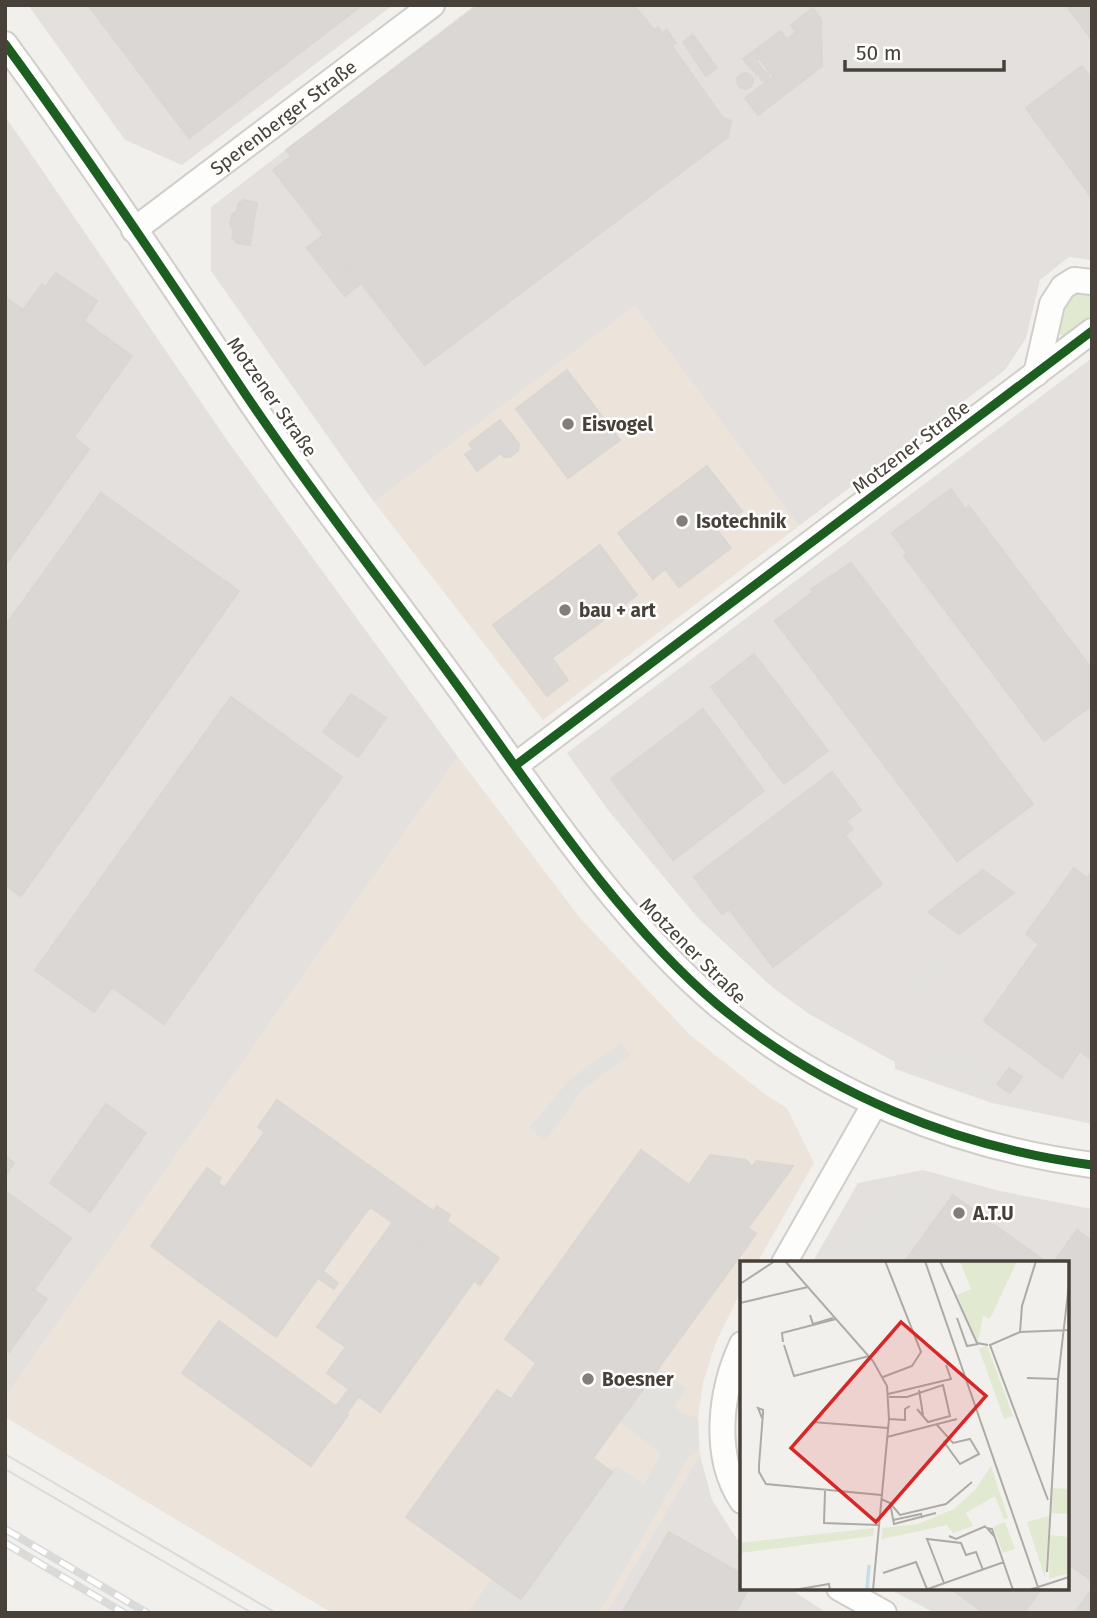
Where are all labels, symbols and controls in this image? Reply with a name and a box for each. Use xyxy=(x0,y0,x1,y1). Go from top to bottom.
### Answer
scale bar xyxy=(845,28,1004,72)
text: 50 m xyxy=(856,40,902,66)
street label: Sperenberger Straße xyxy=(206,55,361,180)
street label: Motzener Straße xyxy=(222,333,322,461)
street label: Motzener Straße xyxy=(848,395,974,499)
place label: Eisvogel xyxy=(582,413,653,436)
marker: Eisvogel xyxy=(560,416,576,432)
place label: Isotechnik xyxy=(696,510,787,533)
marker: Isotechnik xyxy=(674,513,690,529)
place label: bau + art xyxy=(579,599,657,622)
marker: bau + art xyxy=(557,602,573,618)
street label: Motzener Straße xyxy=(635,893,751,1009)
place label: A.T.U xyxy=(972,1202,1014,1225)
marker: A.T.U xyxy=(951,1205,967,1221)
inset map xyxy=(740,1261,1069,1590)
place label: Boesner xyxy=(602,1368,674,1391)
marker: Boesner xyxy=(580,1371,596,1387)

